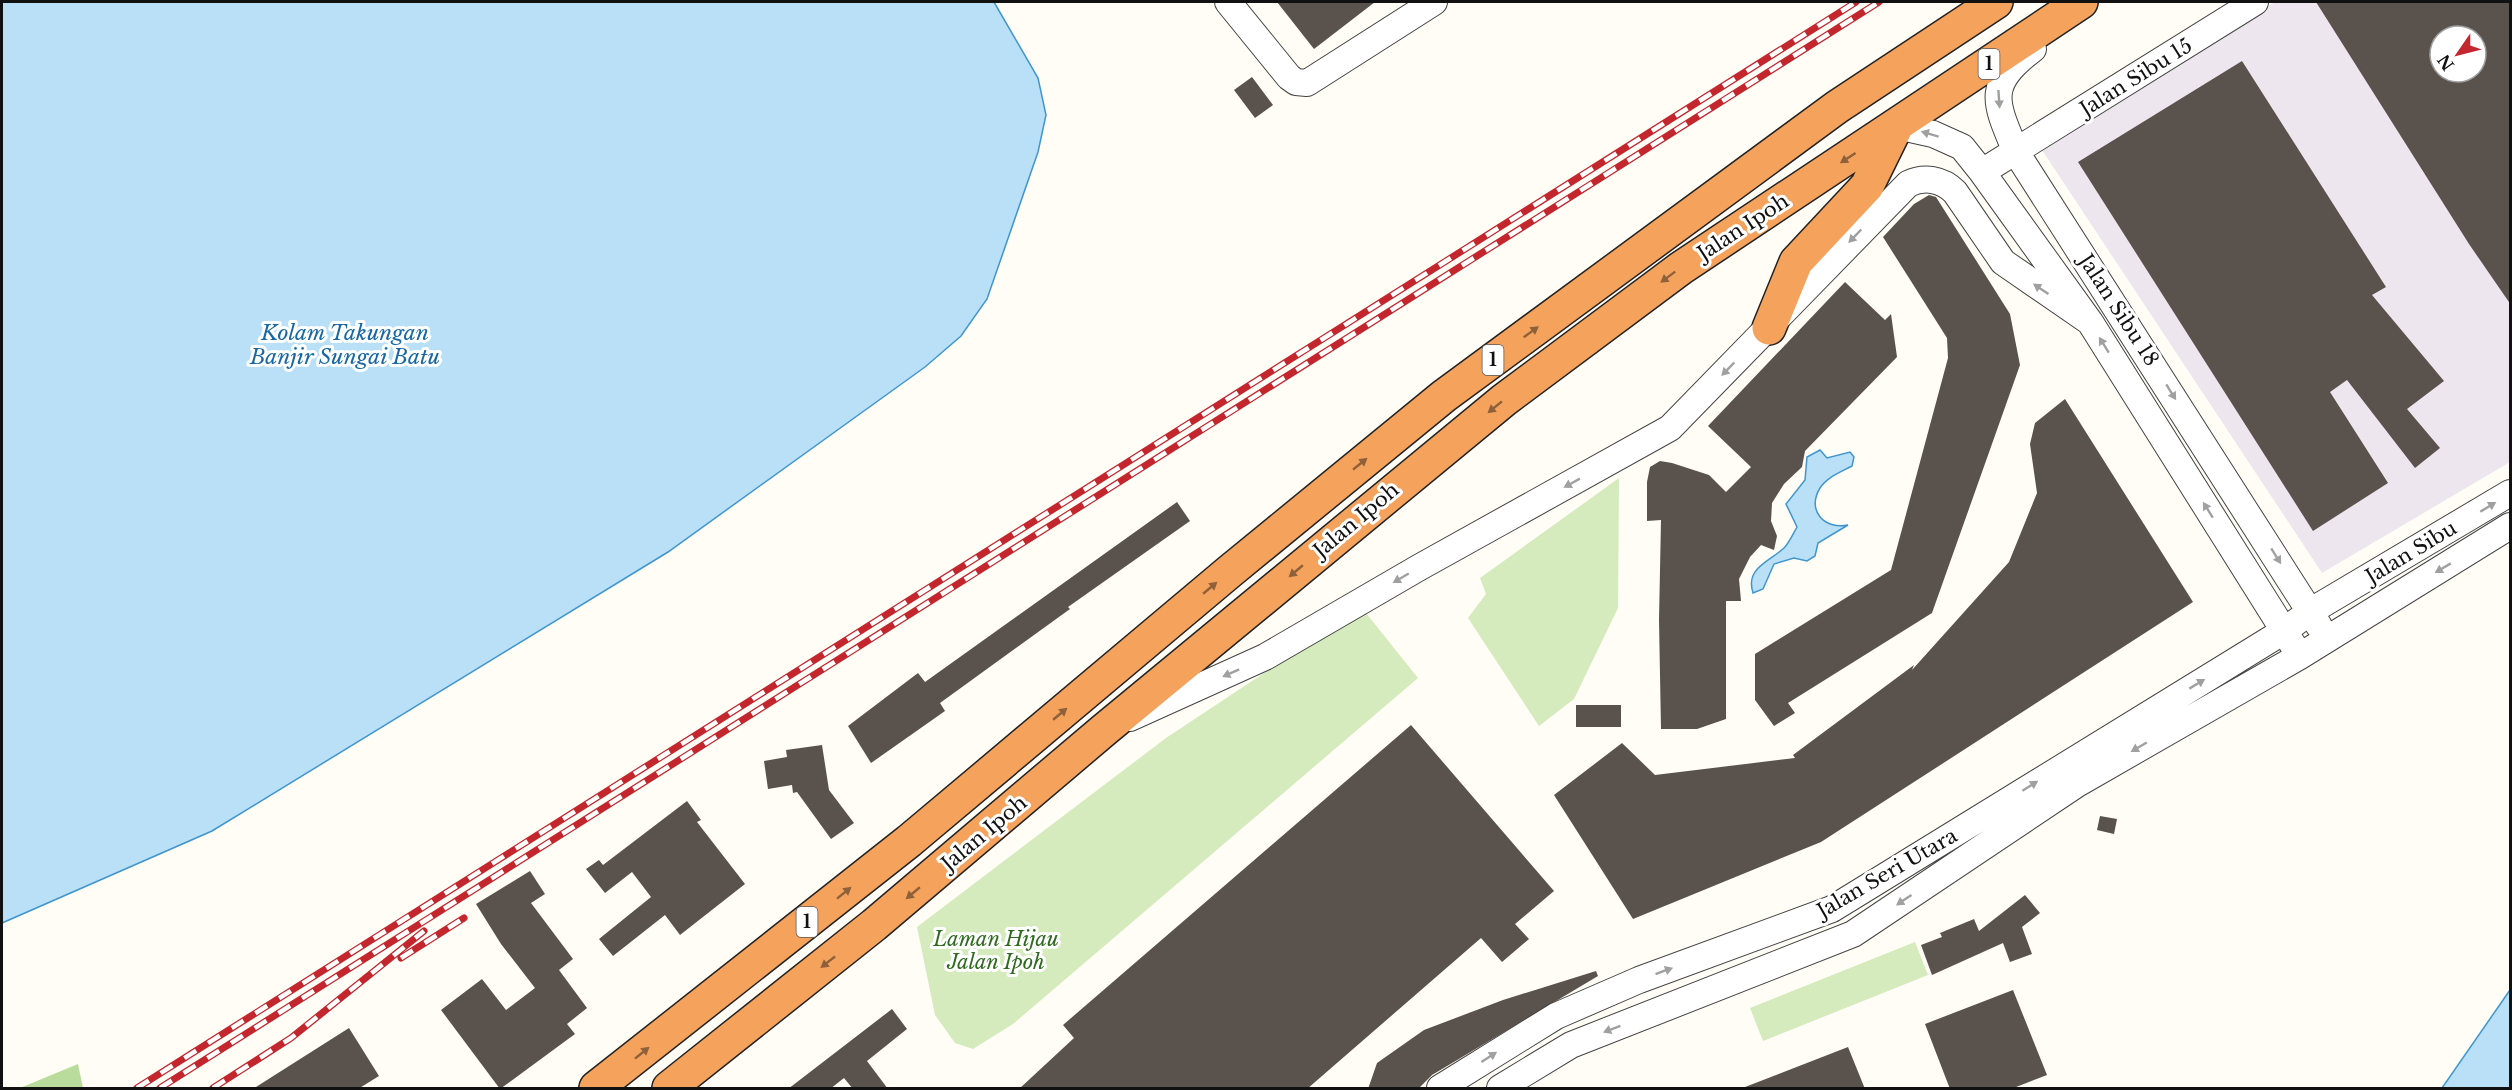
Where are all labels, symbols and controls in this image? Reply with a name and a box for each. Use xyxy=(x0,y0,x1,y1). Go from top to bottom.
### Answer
north arrow xyxy=(2428,24,2488,84)
street label: Jalan Sibu 15 xyxy=(2073,33,2196,123)
road number: 1 xyxy=(1978,49,2000,79)
text: N xyxy=(2433,51,2458,75)
one-way arrow xyxy=(1995,89,2004,108)
one-way arrow xyxy=(1921,129,1939,138)
one-way arrow xyxy=(1840,152,1856,164)
street label: Jalan Ipoh xyxy=(1690,189,1793,267)
one-way arrow xyxy=(1848,229,1862,244)
street label: Jalan Sibu 18 xyxy=(2072,247,2164,370)
one-way arrow xyxy=(1660,271,1675,283)
one-way arrow xyxy=(2034,283,2050,295)
water label: Kolam Takungan Banjir Sungai Batu xyxy=(249,320,440,370)
one-way arrow xyxy=(1522,326,1538,338)
one-way arrow xyxy=(2099,337,2110,353)
road number: 1 xyxy=(1482,345,1504,375)
one-way arrow xyxy=(1721,362,1735,376)
one-way arrow xyxy=(2165,384,2176,400)
one-way arrow xyxy=(1488,400,1503,413)
one-way arrow xyxy=(1352,458,1368,471)
street label: Jalan Ipoh xyxy=(1306,477,1404,564)
one-way arrow xyxy=(1563,478,1580,488)
one-way arrow xyxy=(2480,501,2496,512)
one-way arrow xyxy=(2203,502,2214,518)
street label: Jalan Sibu xyxy=(2359,516,2461,590)
one-way arrow xyxy=(2270,548,2281,564)
one-way arrow xyxy=(2435,562,2451,573)
one-way arrow xyxy=(1288,564,1303,576)
one-way arrow xyxy=(1393,572,1409,583)
one-way arrow xyxy=(1202,582,1217,595)
one-way arrow xyxy=(1222,668,1240,678)
one-way arrow xyxy=(2188,679,2205,690)
one-way arrow xyxy=(1052,707,1068,720)
one-way arrow xyxy=(2131,742,2148,752)
one-way arrow xyxy=(2022,781,2038,792)
street label: Jalan Ipoh xyxy=(934,790,1032,877)
street label: Jalan Seri Utara xyxy=(1810,823,1962,924)
one-way arrow xyxy=(905,886,921,899)
one-way arrow xyxy=(837,887,852,899)
one-way arrow xyxy=(1897,894,1913,906)
road number: 1 xyxy=(796,907,818,937)
park label: Laman Hijau Jalan Ipoh xyxy=(932,927,1059,974)
one-way arrow xyxy=(820,955,836,968)
one-way arrow xyxy=(1655,966,1673,976)
one-way arrow xyxy=(1603,1025,1621,1035)
one-way arrow xyxy=(634,1047,650,1060)
one-way arrow xyxy=(1481,1051,1498,1062)

